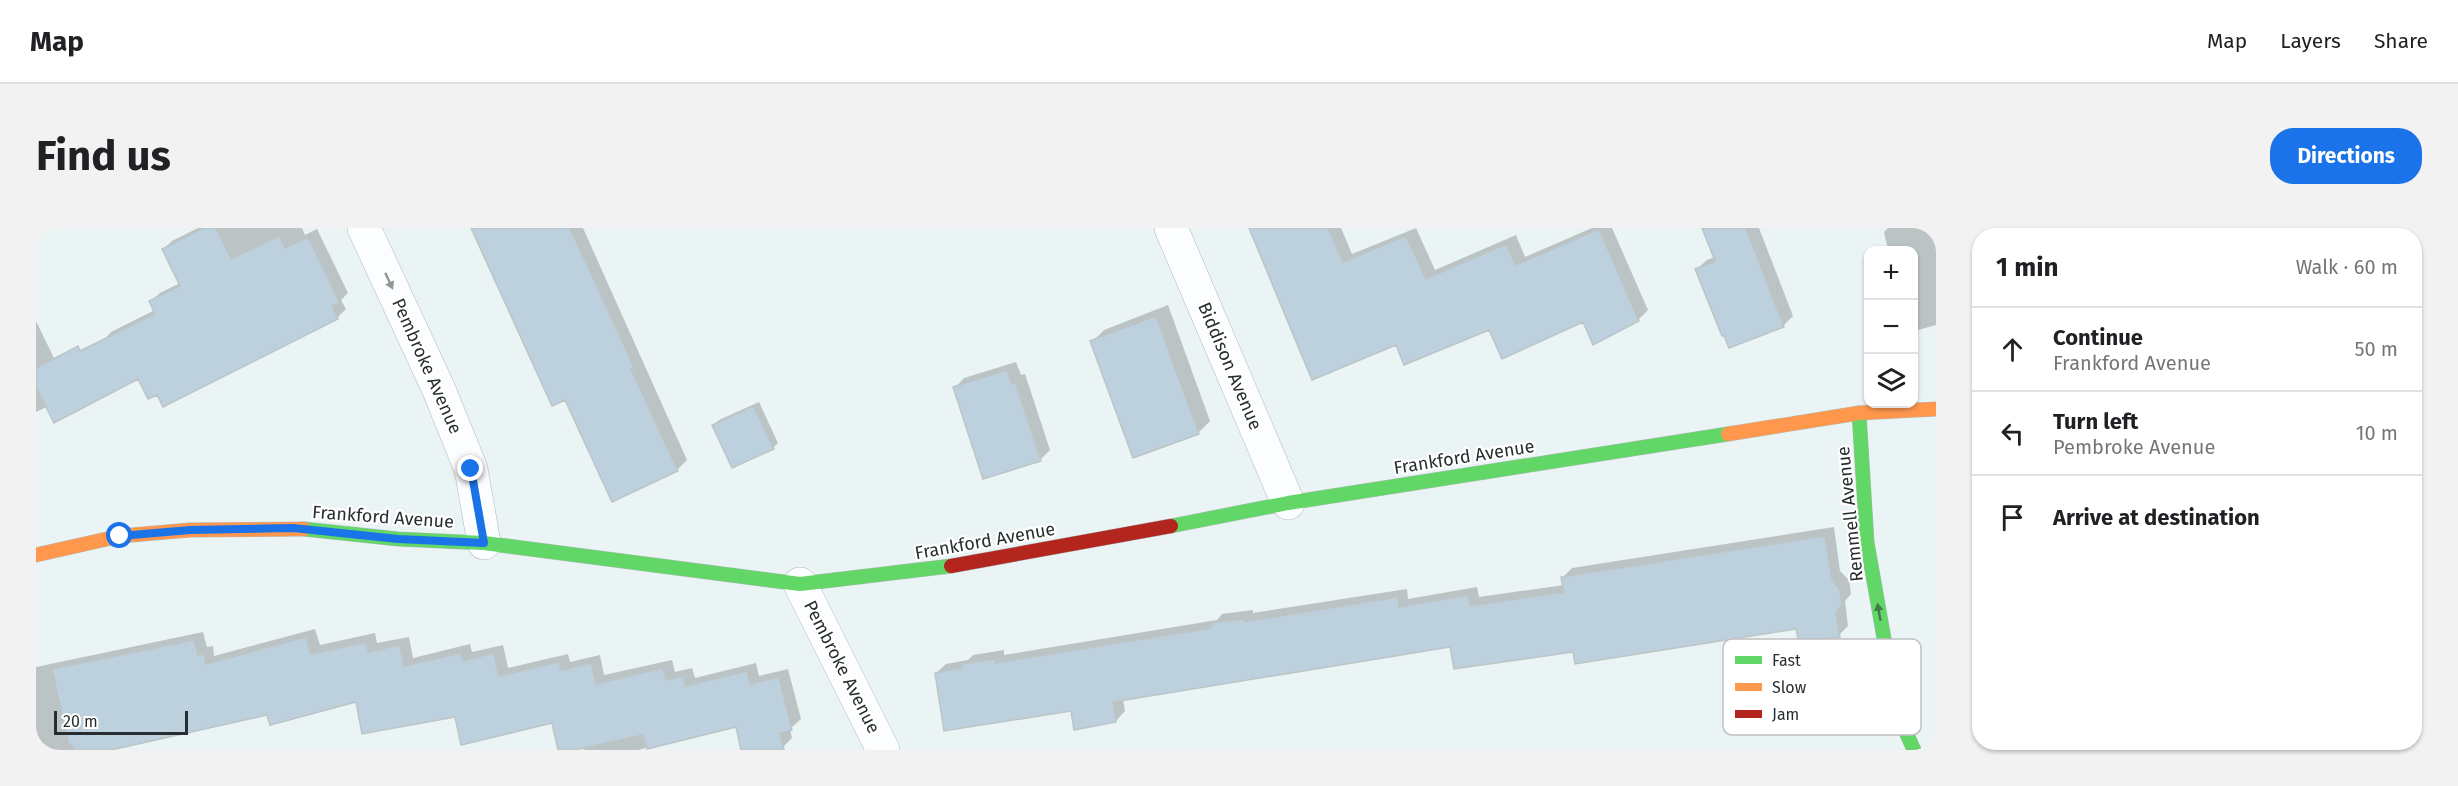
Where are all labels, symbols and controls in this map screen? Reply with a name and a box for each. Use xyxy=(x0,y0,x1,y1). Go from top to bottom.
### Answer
text: Map xyxy=(30,25,84,58)
text: Map xyxy=(2207,28,2247,54)
text: Layers xyxy=(2280,28,2341,54)
text: Share xyxy=(2374,28,2428,54)
button: Directions xyxy=(2270,128,2422,184)
text: Find us xyxy=(36,131,171,181)
map controls xyxy=(1864,246,1918,408)
button: + xyxy=(1864,246,1918,300)
text: 1 min xyxy=(1996,252,2059,283)
text: Walk · 60 m xyxy=(2296,255,2398,279)
one-way arrow xyxy=(384,273,394,291)
street label: Pembroke Avenue xyxy=(387,295,467,437)
street label: Biddison Avenue xyxy=(1193,299,1267,433)
button: − xyxy=(1864,300,1918,354)
text: Continue xyxy=(2053,324,2143,351)
icon: ahead xyxy=(1996,333,2029,366)
text: 50 m xyxy=(2354,337,2398,361)
text: Frankford Avenue xyxy=(2053,351,2211,375)
button: layers xyxy=(1864,354,1918,408)
text: Turn left xyxy=(2053,408,2138,435)
icon: left xyxy=(1996,417,2029,450)
text: 10 m xyxy=(2356,421,2398,445)
street label: Frankford Avenue xyxy=(1392,435,1536,479)
text: Pembroke Avenue xyxy=(2053,435,2215,459)
street label: Remmell Avenue xyxy=(1832,445,1868,583)
route end xyxy=(457,455,483,481)
street label: Frankford Avenue xyxy=(311,501,455,533)
icon: arrive xyxy=(1996,501,2029,534)
text: Arrive at destination xyxy=(2053,504,2260,531)
street label: Frankford Avenue xyxy=(913,518,1057,564)
route start xyxy=(106,522,132,548)
street label: Pembroke Avenue xyxy=(799,597,885,737)
one-way arrow xyxy=(1874,603,1883,622)
legend xyxy=(1723,639,1921,735)
text: Fast xyxy=(1772,651,1801,670)
text: Slow xyxy=(1772,678,1807,697)
text: Jam xyxy=(1772,705,1799,724)
scale bar xyxy=(54,708,188,736)
text: 20 m xyxy=(63,712,98,731)

